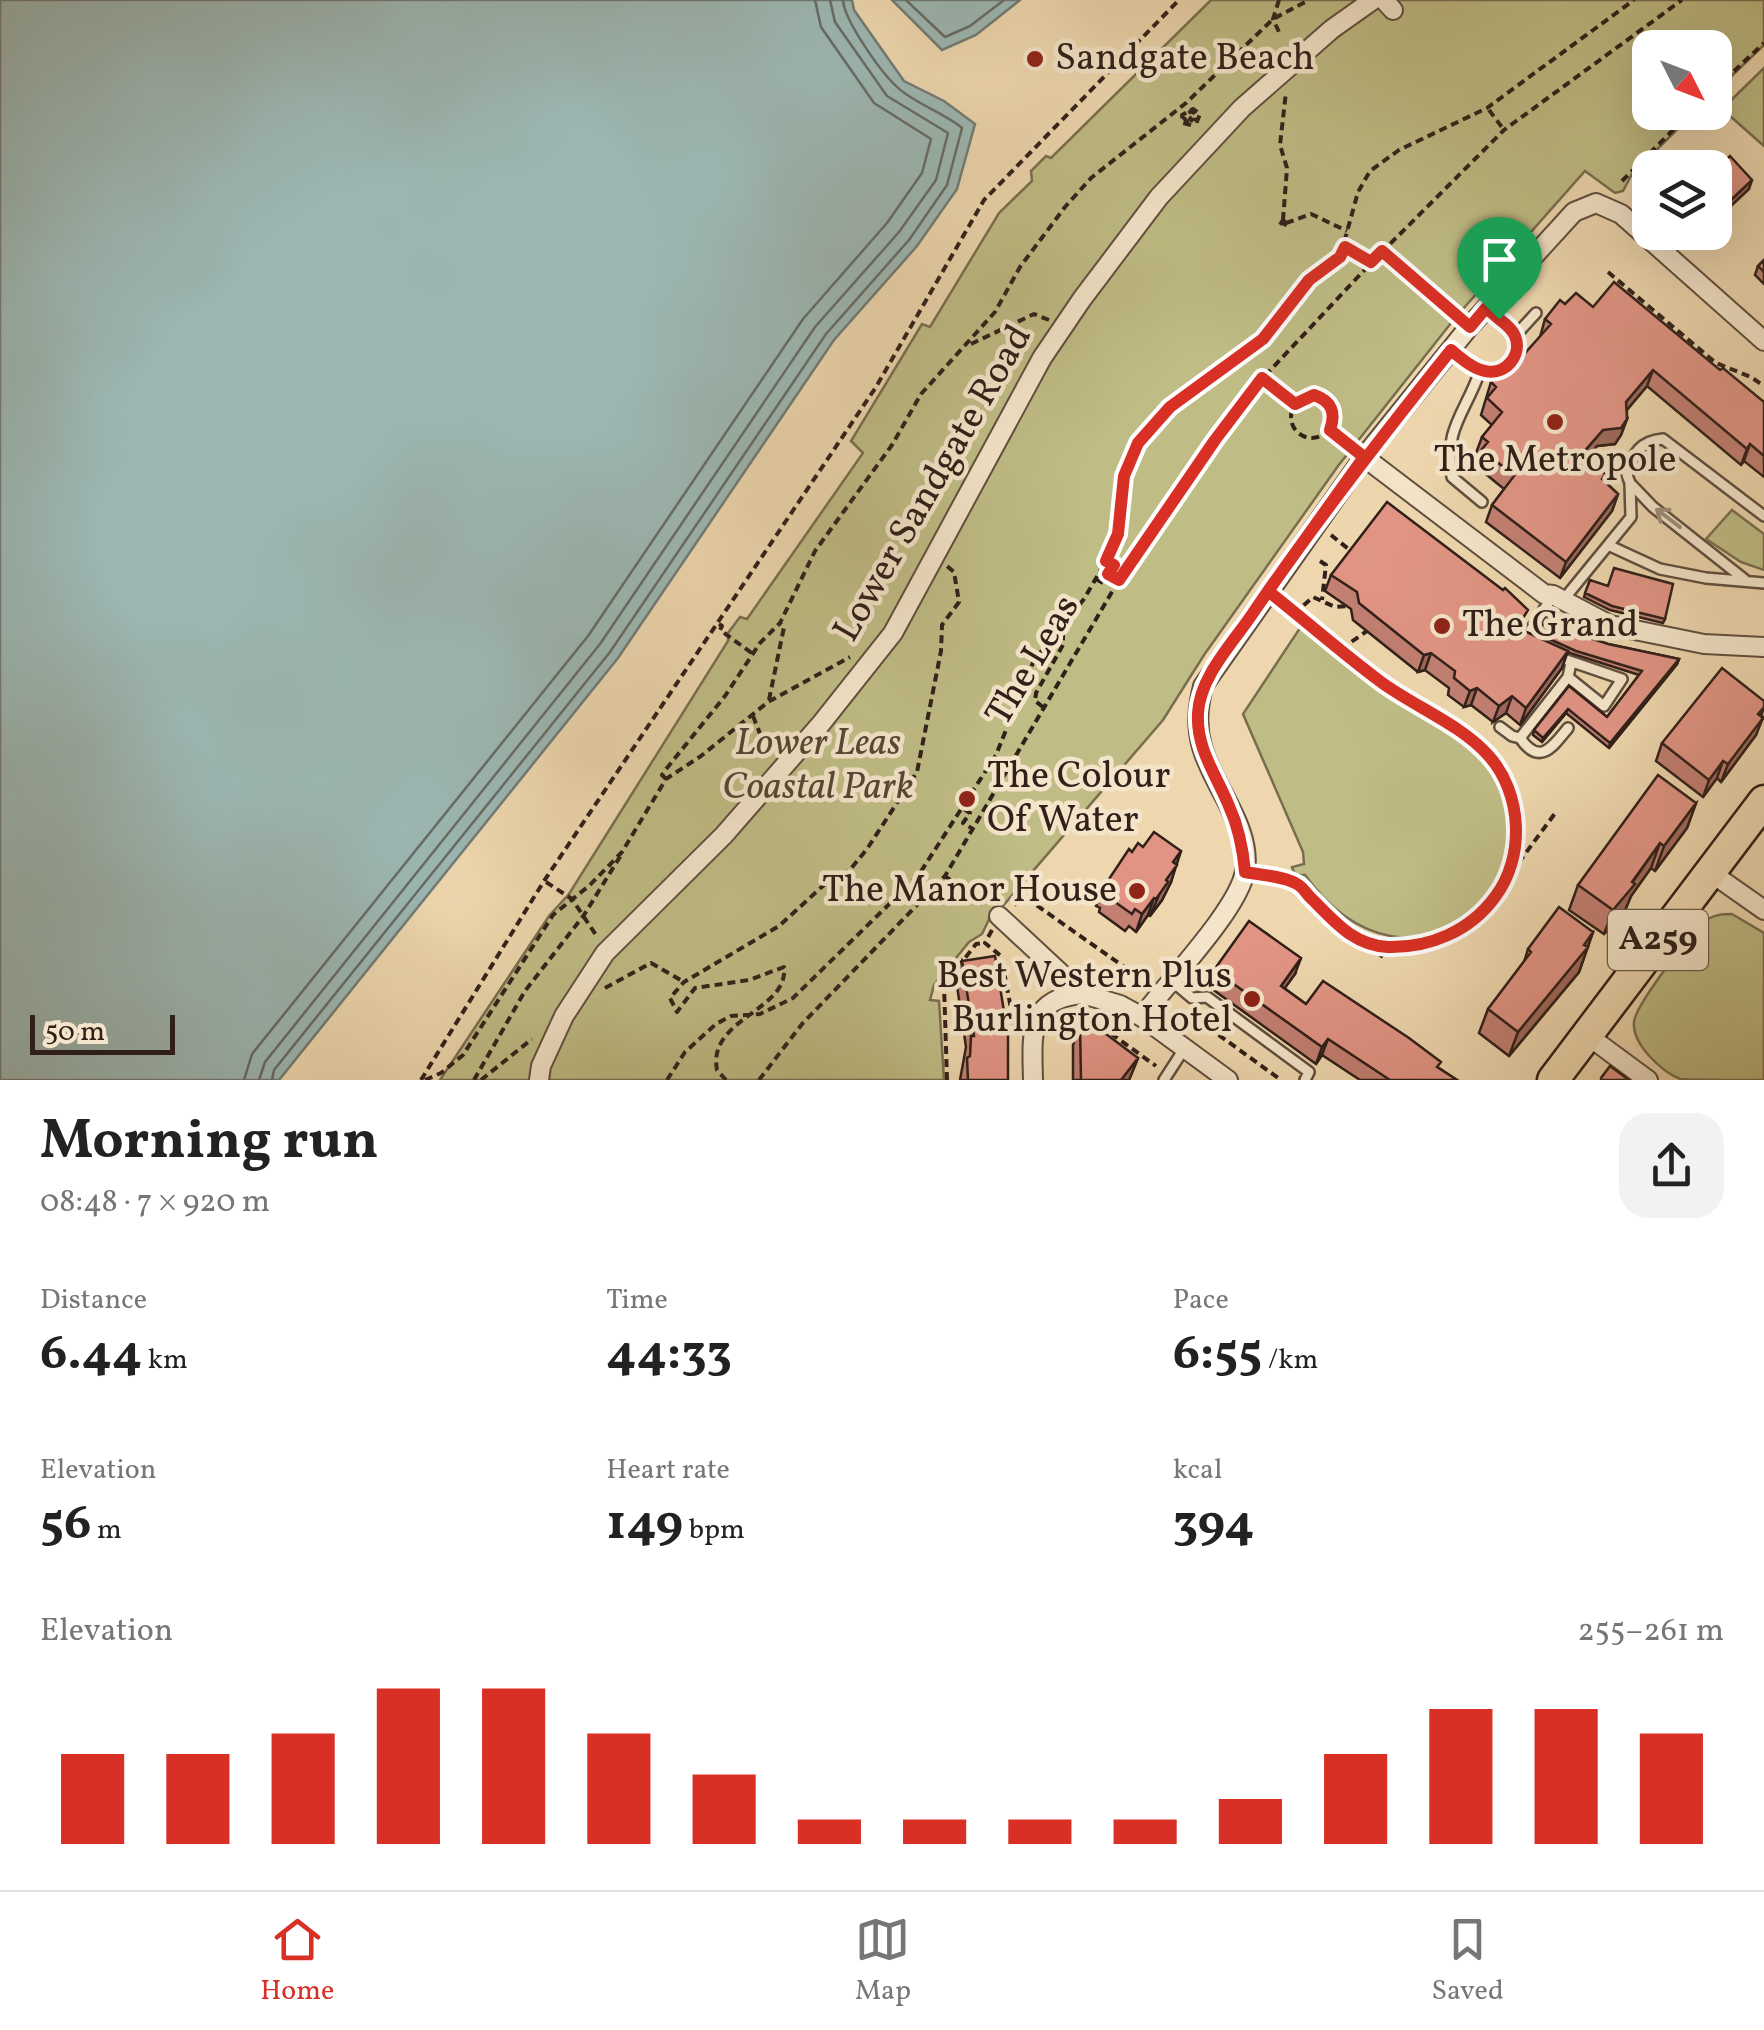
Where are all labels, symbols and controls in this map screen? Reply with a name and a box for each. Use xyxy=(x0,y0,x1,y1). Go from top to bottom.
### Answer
north arrow xyxy=(1632,30,1732,130)
map controls xyxy=(1632,30,1732,250)
place label: Sandgate Beach xyxy=(1055,33,1315,86)
marker: Sandgate Beach xyxy=(1024,48,1046,70)
button: layers xyxy=(1632,150,1732,250)
pin xyxy=(1457,217,1542,320)
icon: arrive xyxy=(1472,232,1527,287)
street label: Lower Sandgate Road xyxy=(822,316,1046,652)
marker: The Metropole xyxy=(1544,411,1566,433)
place label: The Metropole xyxy=(1434,435,1676,488)
one-way arrow xyxy=(1655,508,1682,529)
street label: The Leas xyxy=(974,586,1094,736)
place label: The Grand xyxy=(1462,600,1638,653)
marker: The Grand xyxy=(1431,615,1453,637)
park label: Lower Leas Coastal Park xyxy=(722,718,914,815)
place label: The Colour Of Water xyxy=(987,751,1170,848)
marker: The Colour Of Water xyxy=(956,788,978,810)
place label: The Manor House xyxy=(822,865,1117,918)
marker: The Manor House xyxy=(1126,880,1148,902)
road number: A259 xyxy=(1608,910,1708,970)
place label: Best Western Plus Burlington Hotel xyxy=(937,951,1232,1048)
marker: Best Western Plus Burlington Hotel xyxy=(1241,988,1263,1010)
scale bar xyxy=(30,1010,175,1054)
text: 50 m xyxy=(45,1013,105,1052)
text: Morning run xyxy=(40,1105,379,1181)
button: share xyxy=(1619,1113,1724,1218)
text: 08:48 · 7 × 920 m xyxy=(40,1181,270,1225)
text: Distance xyxy=(40,1281,147,1320)
text: Time xyxy=(606,1281,668,1320)
text: Pace xyxy=(1173,1281,1229,1320)
text: 6.44 xyxy=(40,1320,142,1390)
text: 44:33 xyxy=(606,1320,732,1390)
text: 6:55 xyxy=(1173,1320,1262,1390)
text: km xyxy=(142,1341,188,1380)
text: /km xyxy=(1262,1341,1318,1380)
text: Elevation xyxy=(40,1451,156,1490)
text: Heart rate xyxy=(606,1451,730,1490)
text: kcal xyxy=(1173,1451,1222,1490)
text: 56 xyxy=(40,1490,92,1560)
text: 149 xyxy=(606,1490,683,1560)
text: 394 xyxy=(1173,1490,1254,1560)
text: m xyxy=(92,1511,122,1550)
text: bpm xyxy=(683,1511,745,1550)
text: Elevation xyxy=(40,1610,173,1654)
text: 255–261 m xyxy=(1577,1610,1724,1654)
tab: Home xyxy=(260,1912,334,2011)
tab: Map xyxy=(855,1912,911,2011)
tab: Saved xyxy=(1432,1912,1504,2011)

